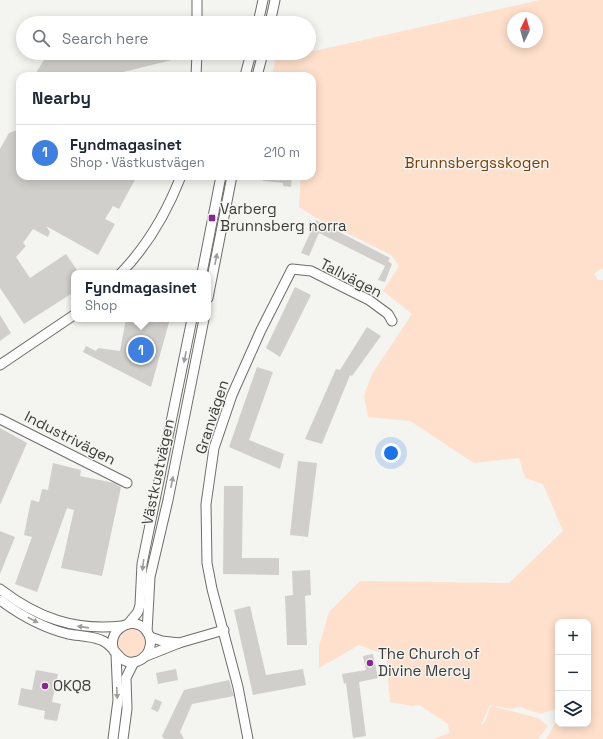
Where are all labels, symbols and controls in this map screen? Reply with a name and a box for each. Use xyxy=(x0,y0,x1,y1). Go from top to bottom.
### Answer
north arrow xyxy=(507,12,543,48)
search box xyxy=(16,16,316,60)
icon: search xyxy=(30,27,52,49)
text: Search here xyxy=(62,29,148,48)
text: Nearby xyxy=(32,87,91,109)
text: Fyndmagasinet xyxy=(70,135,182,154)
text: 1 xyxy=(42,144,48,161)
text: 210 m xyxy=(264,144,300,161)
park label: Brunnsbergsskogen xyxy=(404,153,550,172)
text: Shop · Västkustvägen xyxy=(70,154,205,171)
place label: Varberg Brunnsberg norra xyxy=(220,199,347,235)
marker: Varberg Brunnsberg norra xyxy=(207,213,217,223)
one-way arrow xyxy=(213,253,219,265)
street label: Tallvägen xyxy=(317,254,386,301)
popup xyxy=(71,270,211,322)
text: Fyndmagasinet xyxy=(85,278,197,297)
text: Shop xyxy=(85,297,117,314)
pin: 1 xyxy=(128,335,154,365)
one-way arrow xyxy=(182,351,188,363)
street label: Granvägen xyxy=(191,377,232,456)
street label: Industrivägen xyxy=(22,406,119,469)
street label: Västkustvägen xyxy=(137,417,178,527)
your location xyxy=(381,443,401,463)
one-way arrow xyxy=(169,476,175,488)
one-way arrow xyxy=(140,559,146,571)
one-way arrow xyxy=(27,616,38,623)
map controls xyxy=(555,619,591,727)
button: + xyxy=(555,619,591,655)
one-way arrow xyxy=(77,624,89,630)
place label: The Church of Divine Mercy xyxy=(378,644,480,680)
button: − xyxy=(555,655,591,691)
marker: The Church of Divine Mercy xyxy=(365,658,375,668)
place label: OKQ8 xyxy=(53,676,91,695)
marker: OKQ8 xyxy=(40,681,50,691)
one-way arrow xyxy=(114,687,121,699)
button: layers xyxy=(555,691,591,727)

